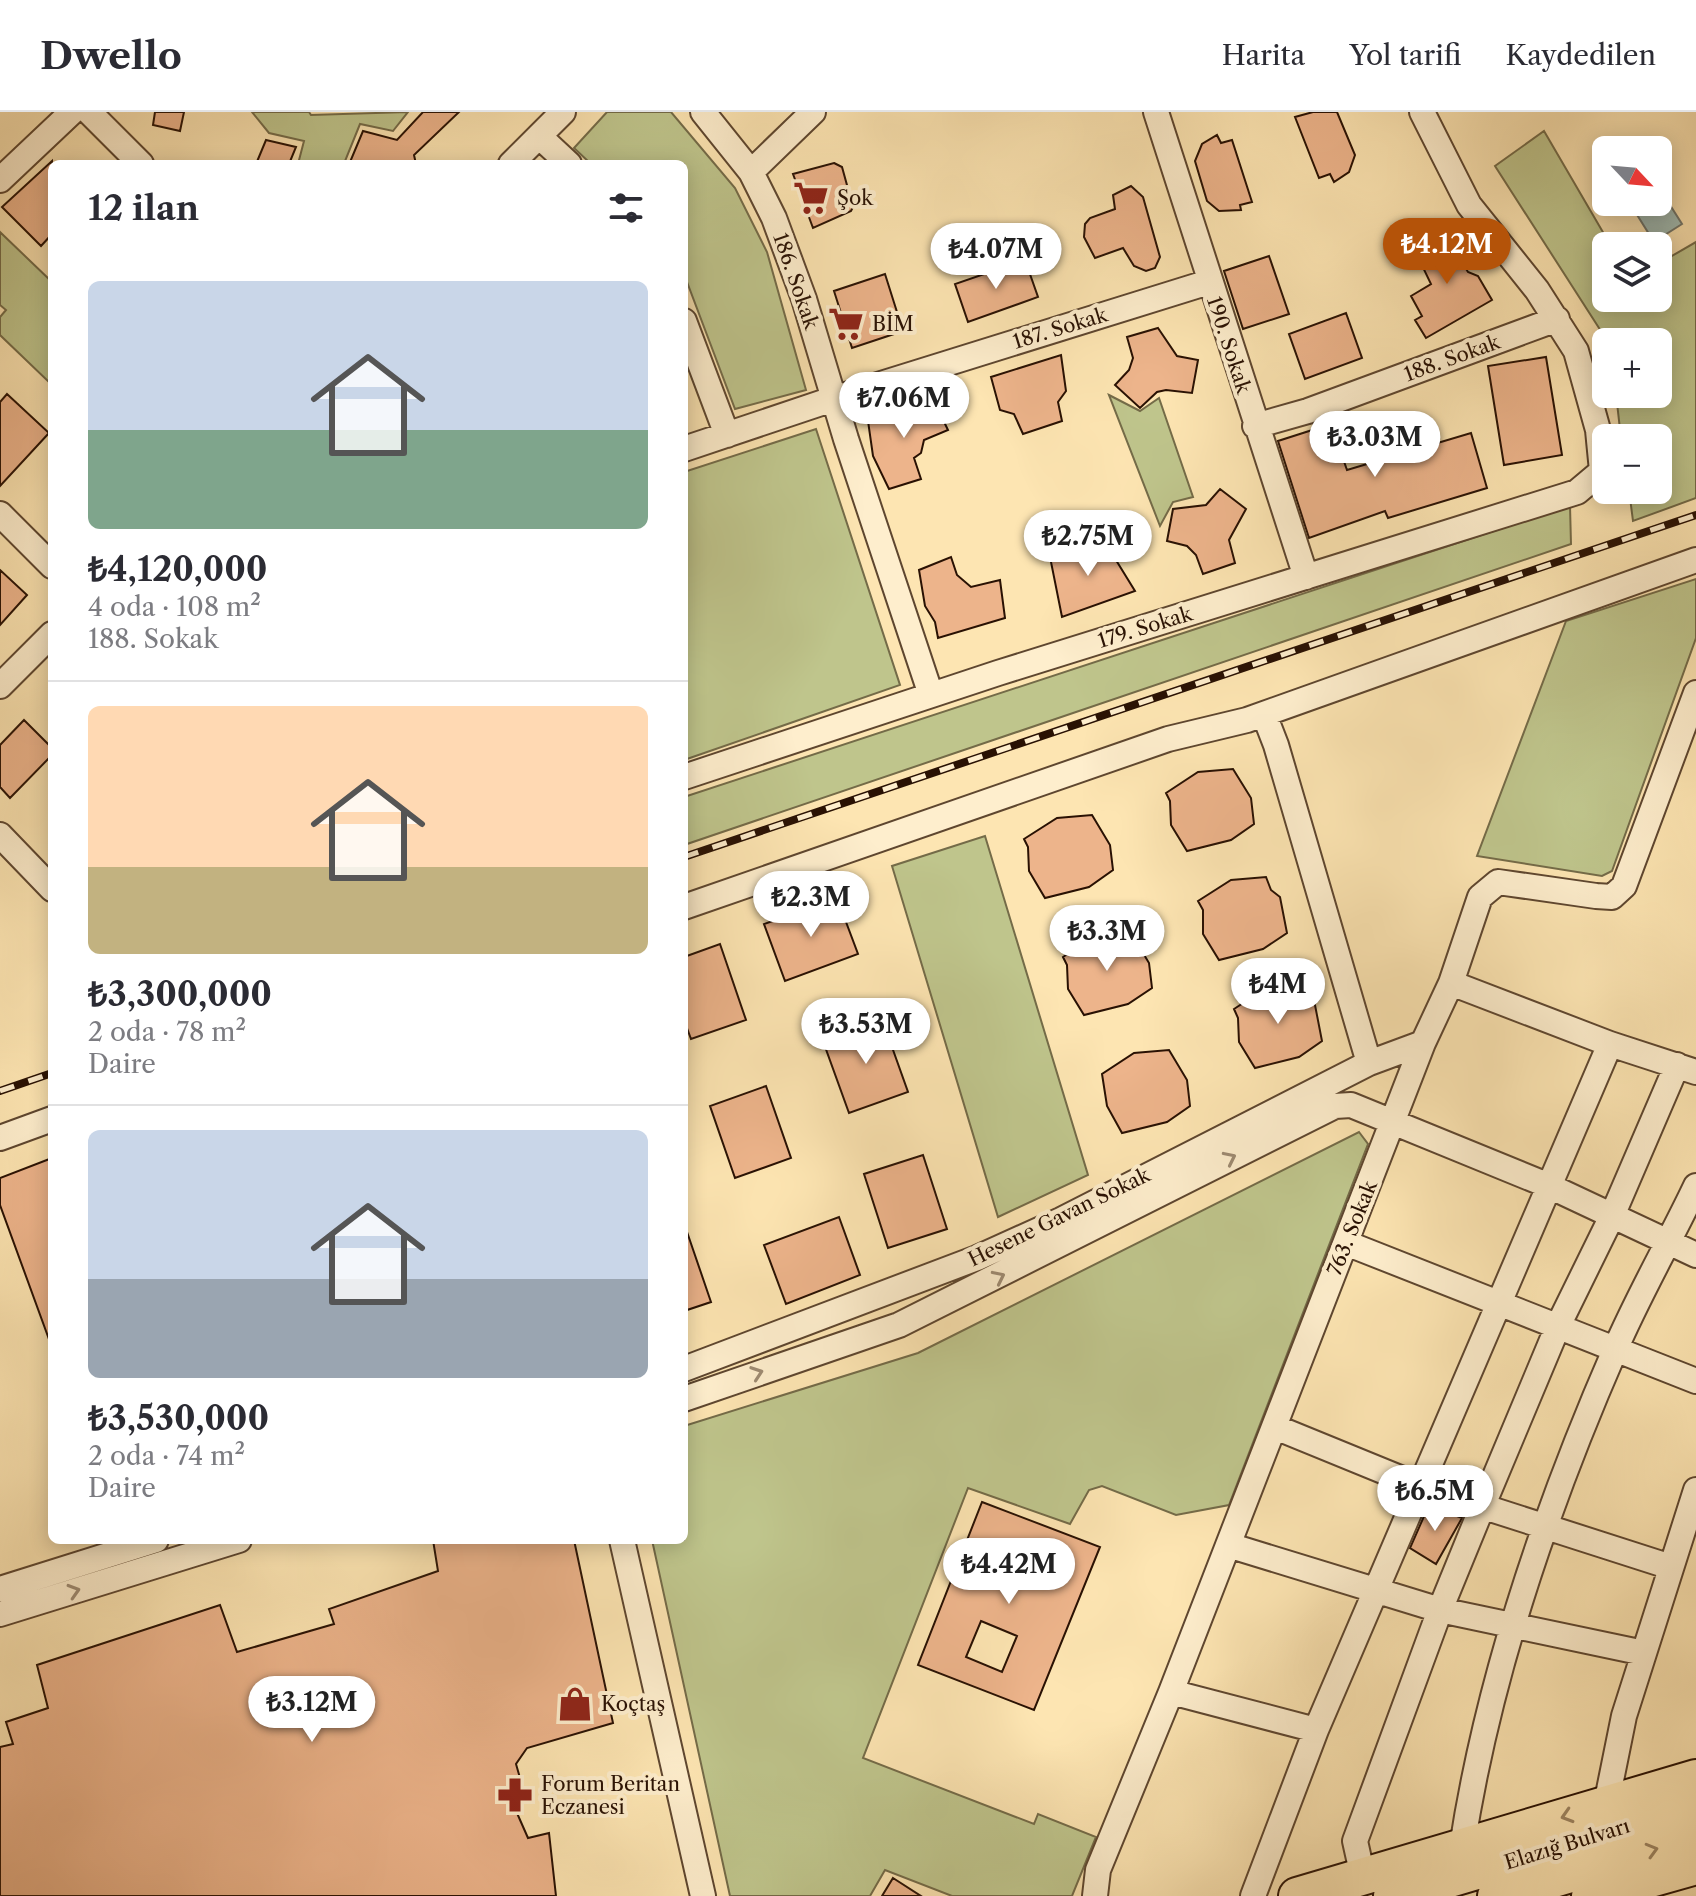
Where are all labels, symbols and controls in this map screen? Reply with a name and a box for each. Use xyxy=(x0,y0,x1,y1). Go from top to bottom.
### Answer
text: Dwello xyxy=(40,32,182,79)
text: Harita xyxy=(1222,38,1305,72)
text: Yol tarifi xyxy=(1349,38,1462,72)
text: Kaydedilen xyxy=(1506,38,1656,72)
north arrow xyxy=(1592,136,1672,216)
map controls xyxy=(1592,136,1672,504)
supermarket icon: Şok xyxy=(792,179,830,217)
icon: filters xyxy=(604,186,648,230)
place label: Şok xyxy=(837,186,874,210)
text: 12 ilan xyxy=(88,187,199,229)
pin: ₺4.12M xyxy=(1382,218,1512,286)
pin: ₺4.07M xyxy=(931,223,1061,291)
text: ₺4.12M xyxy=(1401,228,1493,260)
street label: 186. Sokak xyxy=(768,230,824,334)
button: layers xyxy=(1592,232,1672,312)
text: ₺4.07M xyxy=(949,233,1043,265)
street label: 190. Sokak xyxy=(1202,293,1256,398)
street label: 187. Sokak xyxy=(1010,302,1111,354)
supermarket icon: BİM xyxy=(827,305,865,343)
place label: BİM xyxy=(872,311,914,336)
button: + xyxy=(1592,328,1672,408)
street label: 188. Sokak xyxy=(1401,329,1505,386)
icon: home xyxy=(296,333,440,477)
pin: ₺7.06M xyxy=(839,372,969,440)
text: ₺7.06M xyxy=(857,382,951,414)
pin: ₺3.03M xyxy=(1310,411,1440,479)
text: ₺3.03M xyxy=(1327,421,1423,453)
button: − xyxy=(1592,424,1672,504)
pin: ₺2.75M xyxy=(1023,510,1153,578)
text: ₺2.75M xyxy=(1042,520,1134,552)
text: ₺4,120,000 xyxy=(88,548,267,590)
text: 4 oda · 108 m² xyxy=(88,591,261,623)
street label: 179. Sokak xyxy=(1095,601,1196,653)
text: 188. Sokak xyxy=(88,623,218,655)
icon: home xyxy=(296,758,440,902)
pin: ₺2.3M xyxy=(755,871,867,939)
text: ₺2.3M xyxy=(771,881,851,913)
pin: ₺3.3M xyxy=(1051,905,1163,973)
text: ₺3.3M xyxy=(1067,915,1147,947)
pin: ₺4M xyxy=(1239,958,1317,1026)
text: ₺4M xyxy=(1249,968,1307,1000)
text: ₺3,300,000 xyxy=(88,973,272,1015)
pin: ₺3.53M xyxy=(801,998,931,1066)
text: ₺3.53M xyxy=(819,1008,913,1040)
text: 2 oda · 78 m² xyxy=(88,1016,246,1048)
text: Daire xyxy=(88,1048,156,1080)
one-way arrow xyxy=(1221,1152,1236,1168)
street label: Hesene Gavan Sokak xyxy=(964,1162,1155,1271)
street label: 763. Sokak xyxy=(1322,1176,1382,1279)
icon: home xyxy=(296,1182,440,1326)
one-way arrow xyxy=(991,1271,1005,1287)
one-way arrow xyxy=(750,1366,764,1382)
text: ₺3,530,000 xyxy=(88,1397,269,1439)
text: 2 oda · 74 m² xyxy=(88,1440,245,1472)
pin: ₺6.5M xyxy=(1379,1465,1491,1533)
text: Daire xyxy=(88,1472,156,1504)
text: ₺6.5M xyxy=(1395,1475,1475,1507)
pin: ₺4.42M xyxy=(944,1538,1074,1606)
text: ₺4.42M xyxy=(961,1548,1057,1580)
one-way arrow xyxy=(67,1584,81,1600)
pin: ₺3.12M xyxy=(247,1676,377,1744)
shop icon: Koçtaş xyxy=(556,1685,594,1723)
text: ₺3.12M xyxy=(266,1686,358,1718)
place label: Koçtaş xyxy=(601,1692,665,1716)
place label: Forum Beritan Eczanesi xyxy=(541,1772,680,1819)
pharmacy icon: Forum Beritan Eczanesi xyxy=(496,1776,534,1814)
one-way arrow xyxy=(1561,1807,1575,1823)
street label: Elazığ Bulvarı xyxy=(1501,1814,1633,1874)
one-way arrow xyxy=(1644,1843,1658,1859)

